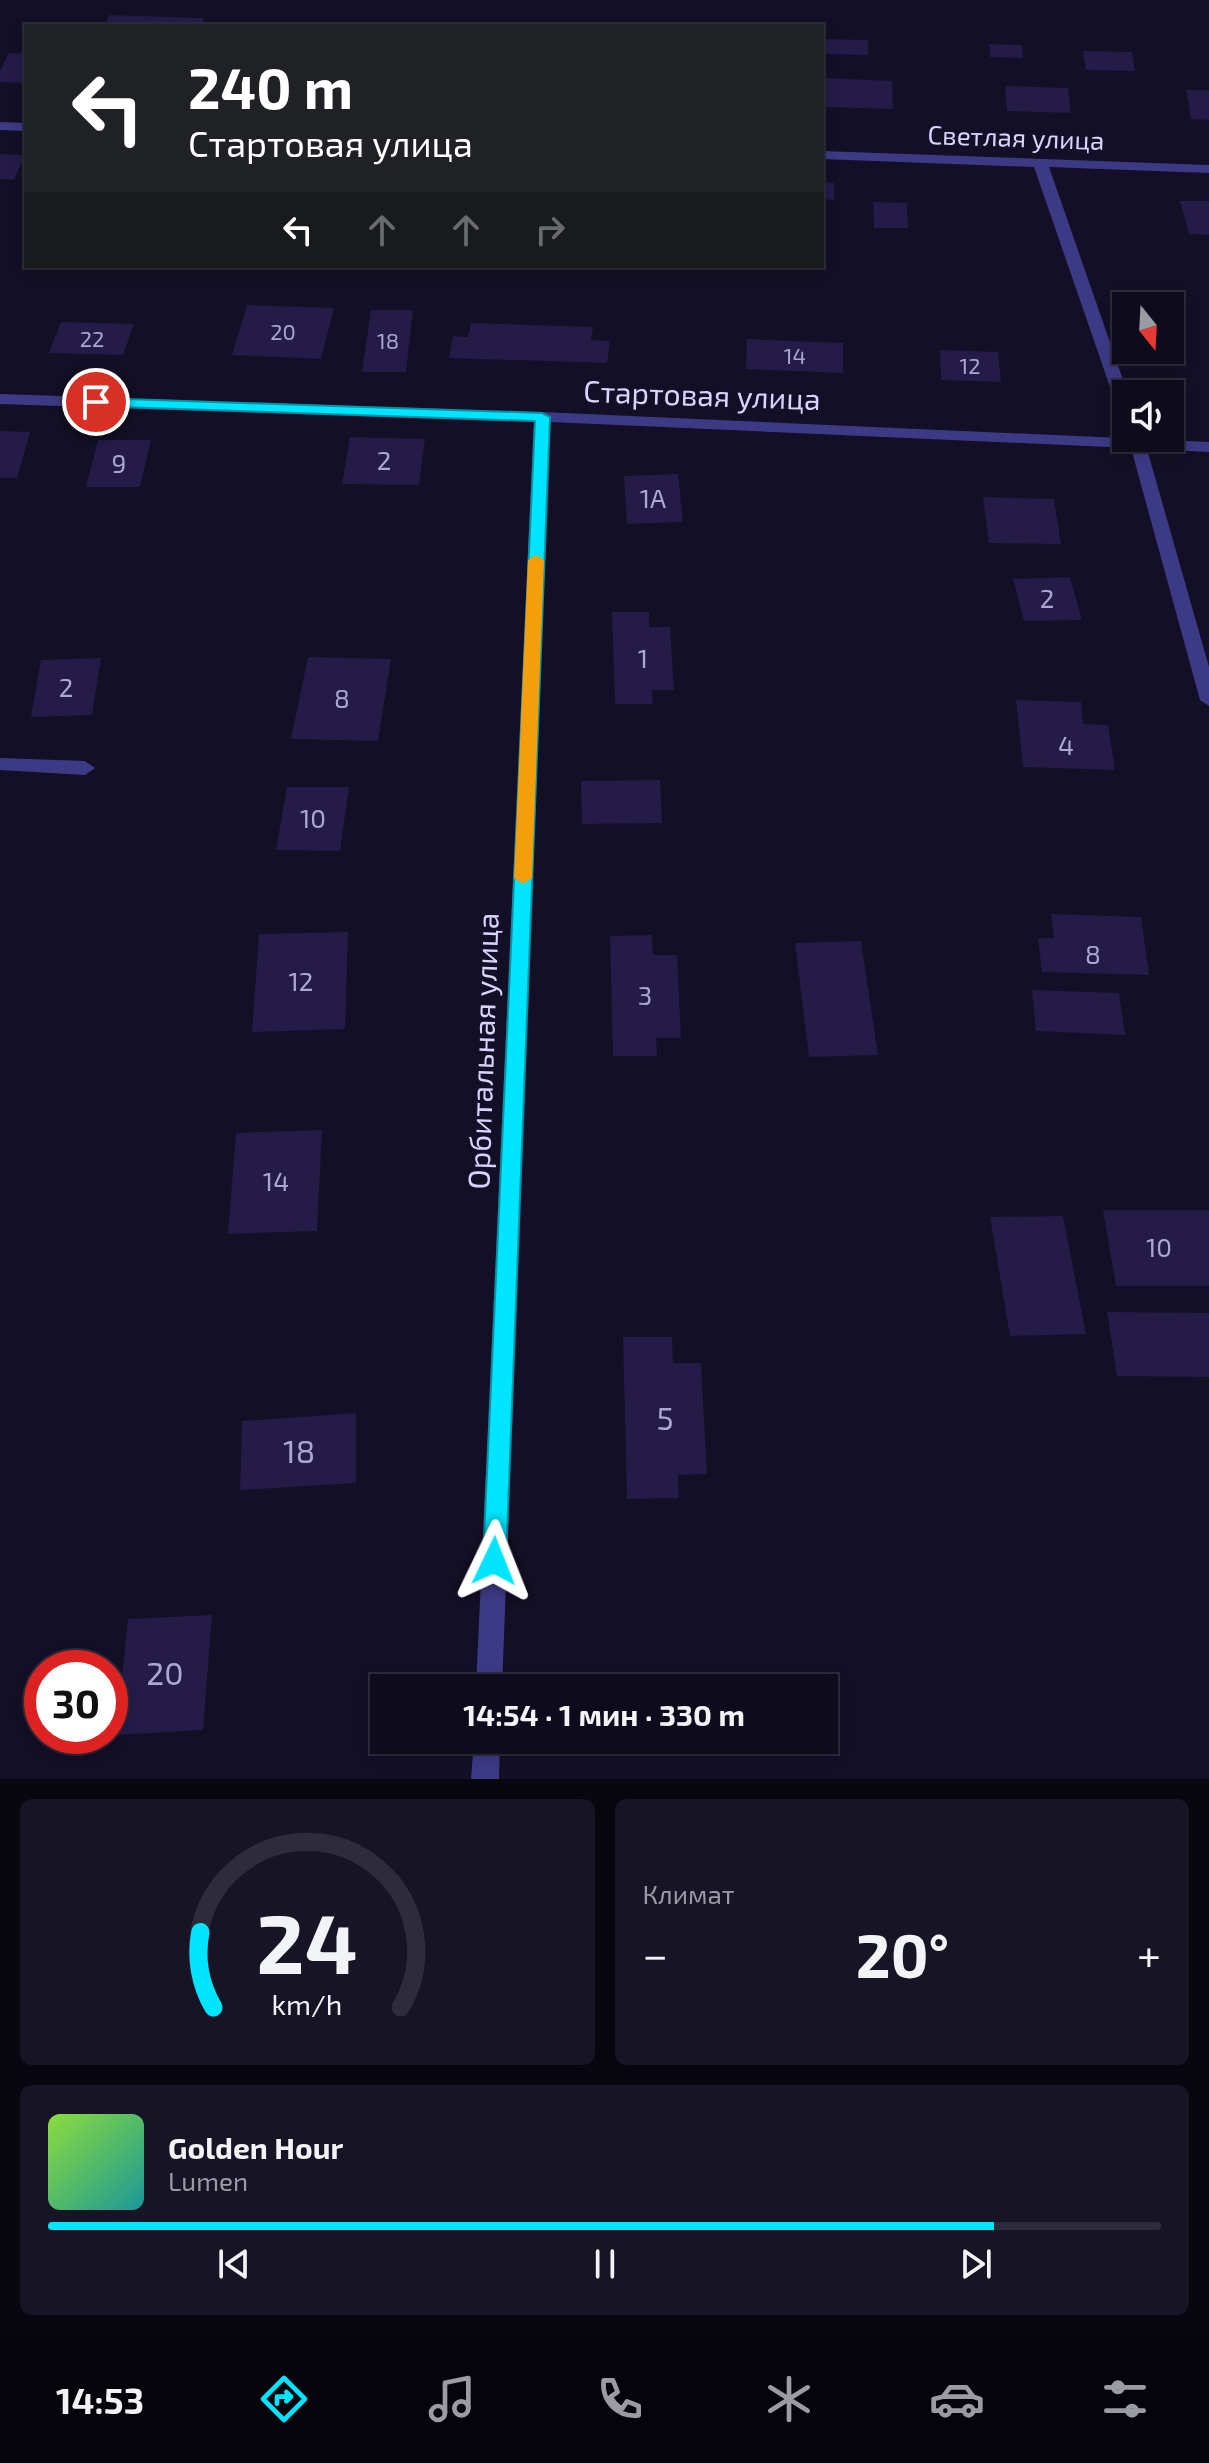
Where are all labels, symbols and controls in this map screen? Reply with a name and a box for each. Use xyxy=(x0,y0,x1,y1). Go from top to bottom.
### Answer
text: 240 m xyxy=(188,53,353,120)
icon: left xyxy=(56,56,160,160)
street label: Светлая улица xyxy=(927,118,1105,156)
text: Стартовая улица xyxy=(188,121,473,164)
icon: left xyxy=(276,208,320,252)
icon: ahead xyxy=(360,208,404,252)
icon: ahead xyxy=(444,208,488,252)
icon: right xyxy=(528,208,572,252)
north arrow xyxy=(1112,292,1184,364)
map controls xyxy=(1112,292,1184,452)
house number: 20 xyxy=(270,318,296,344)
house number: 22 xyxy=(80,325,104,351)
house number: 18 xyxy=(377,327,399,353)
house number: 14 xyxy=(784,342,806,368)
house number: 12 xyxy=(959,352,981,378)
pin xyxy=(62,368,130,436)
street label: Стартовая улица xyxy=(583,372,821,417)
icon: arrive xyxy=(74,380,118,424)
button: sound xyxy=(1112,380,1184,452)
house number: 2 xyxy=(377,444,391,475)
house number: 9 xyxy=(112,447,126,478)
house number: 1А xyxy=(640,482,666,513)
house number: 2 xyxy=(1040,582,1054,613)
house number: 1 xyxy=(638,642,648,673)
house number: 2 xyxy=(59,671,73,702)
house number: 8 xyxy=(334,682,350,713)
house number: 4 xyxy=(1058,729,1074,760)
house number: 10 xyxy=(300,802,326,833)
street label: Орбитальная улица xyxy=(459,912,506,1190)
house number: 8 xyxy=(1085,938,1101,969)
house number: 12 xyxy=(289,965,313,996)
house number: 3 xyxy=(638,979,652,1010)
house number: 14 xyxy=(263,1165,289,1196)
house number: 10 xyxy=(1146,1231,1172,1262)
house number: 5 xyxy=(656,1398,674,1436)
house number: 18 xyxy=(283,1431,315,1469)
position arrow xyxy=(452,1519,536,1603)
speed limit sign: 30 xyxy=(24,1650,128,1754)
house number: 20 xyxy=(146,1653,184,1691)
text: 14:54 · 1 мин · 330 m xyxy=(463,1696,745,1732)
text: Климат xyxy=(643,1878,735,1909)
text: 24 xyxy=(257,1891,358,1991)
text: 20° xyxy=(856,1918,949,1990)
text: − xyxy=(643,1927,668,1980)
text: + xyxy=(1137,1927,1161,1980)
text: km/h xyxy=(272,1986,343,2021)
text: Golden Hour xyxy=(168,2129,343,2165)
text: Lumen xyxy=(168,2165,248,2196)
icon: previous xyxy=(212,2242,256,2286)
icon: pause xyxy=(583,2242,627,2286)
icon: next xyxy=(954,2242,998,2286)
icon: directions xyxy=(256,2371,312,2427)
icon: music xyxy=(424,2371,480,2427)
icon: phone xyxy=(592,2371,648,2427)
icon: climate xyxy=(761,2371,817,2427)
icon: car xyxy=(929,2371,985,2427)
icon: filters xyxy=(1097,2371,1153,2427)
text: 14:53 xyxy=(56,2378,144,2421)

